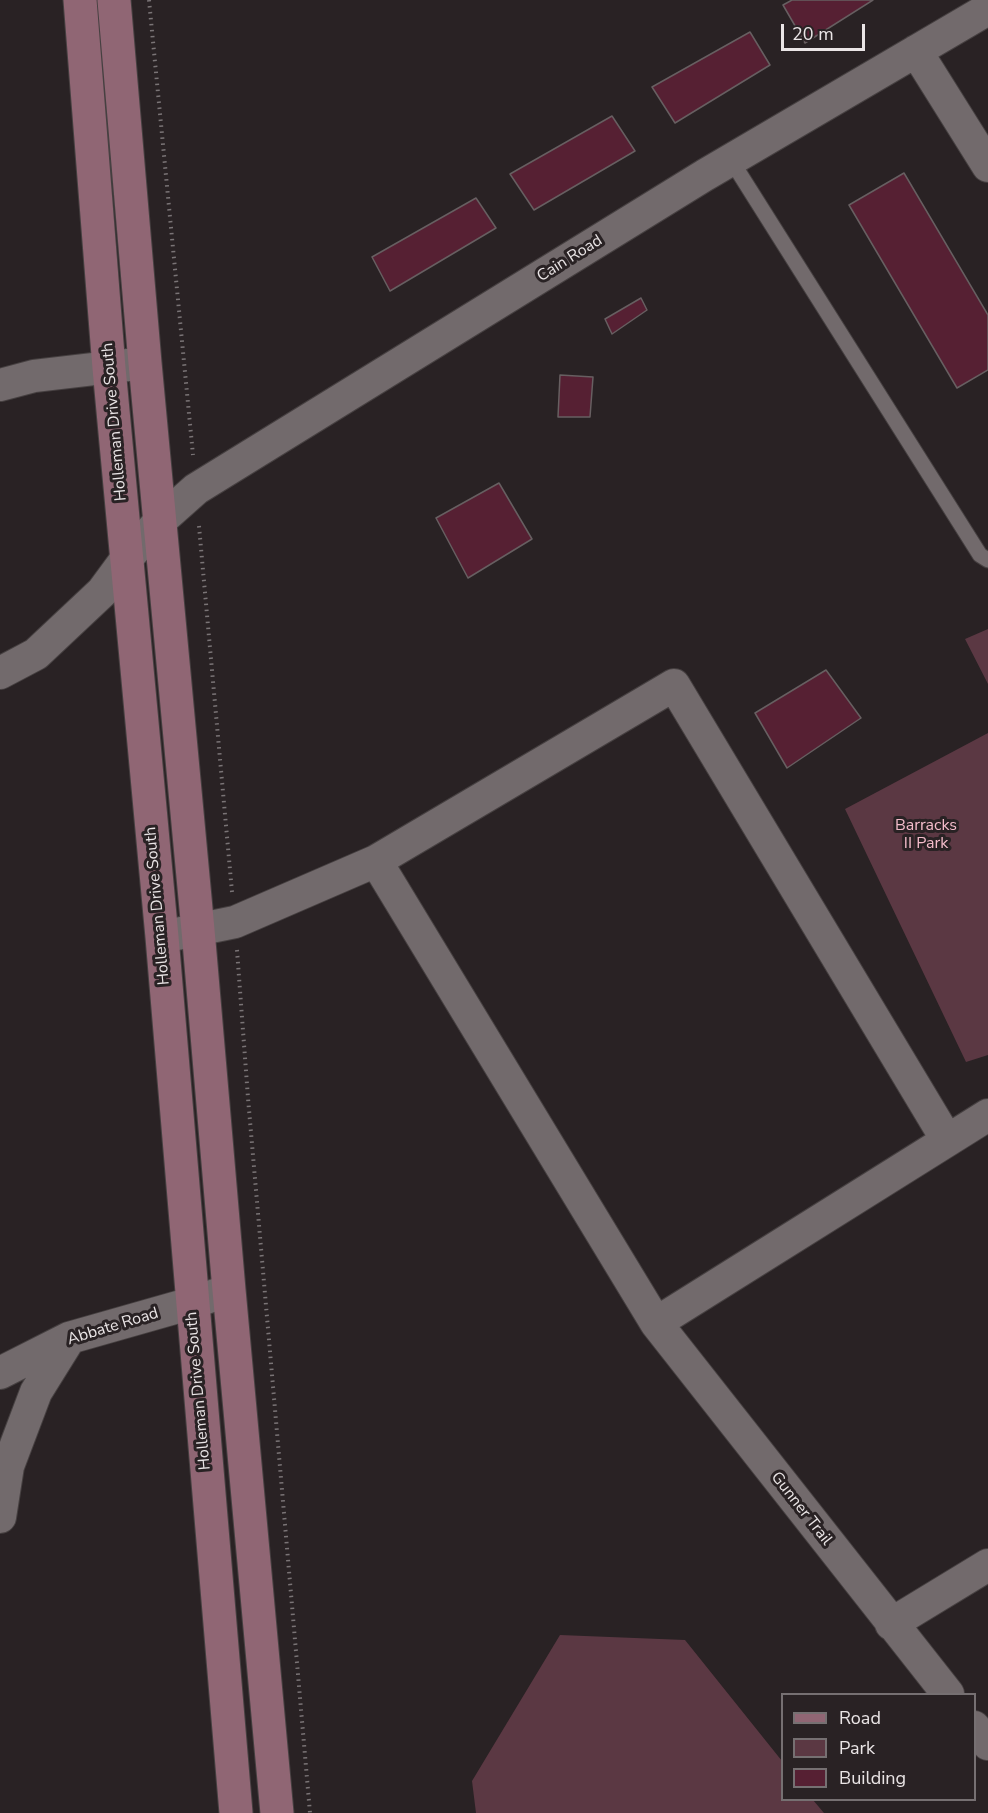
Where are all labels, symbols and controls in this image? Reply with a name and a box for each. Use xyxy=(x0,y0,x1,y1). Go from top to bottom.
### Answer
scale bar xyxy=(784,12,868,50)
text: 20 m xyxy=(792,22,834,46)
street label: Cain Road xyxy=(534,231,606,287)
street label: Holleman Drive South xyxy=(99,342,131,502)
park label: Barracks II Park xyxy=(895,816,957,854)
street label: Holleman Drive South xyxy=(142,826,174,986)
street label: Abbate Road xyxy=(65,1304,161,1350)
street label: Holleman Drive South xyxy=(183,1311,215,1471)
street label: Gunner Trail xyxy=(766,1468,836,1550)
legend xyxy=(781,1693,976,1801)
text: Road xyxy=(839,1706,881,1730)
text: Park xyxy=(839,1736,875,1760)
text: Building xyxy=(839,1766,906,1790)

